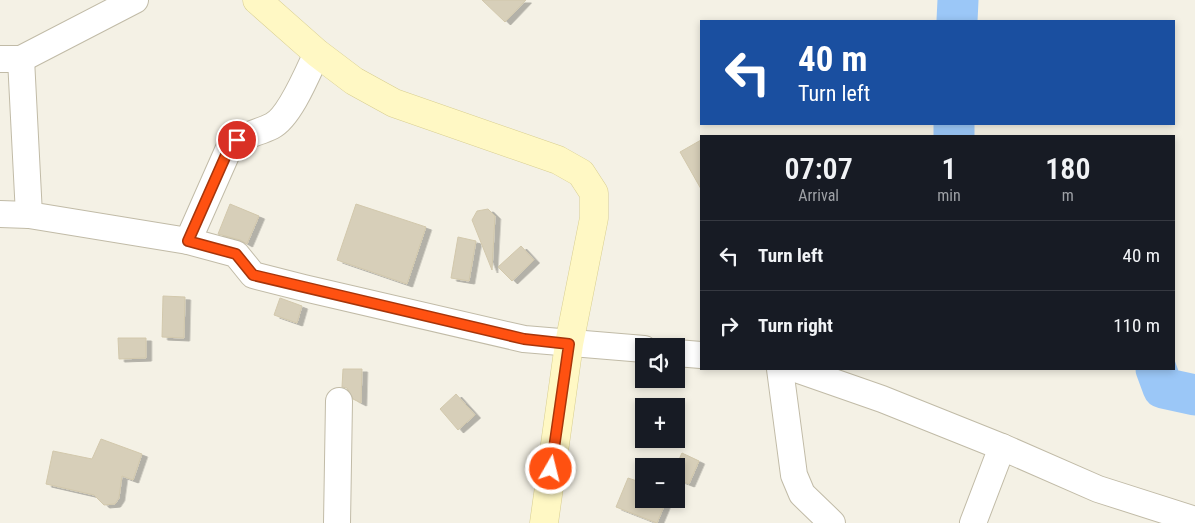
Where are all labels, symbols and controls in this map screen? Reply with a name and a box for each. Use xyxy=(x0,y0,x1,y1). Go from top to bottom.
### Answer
text: 40 m xyxy=(798,39,867,80)
icon: left xyxy=(715,40,780,105)
text: Turn left xyxy=(798,81,870,106)
pin xyxy=(216,119,258,161)
icon: arrive xyxy=(223,126,251,154)
text: 07:07 xyxy=(784,151,853,186)
text: 1 xyxy=(941,151,957,186)
text: 180 xyxy=(1045,151,1090,186)
text: Arrival xyxy=(798,186,839,205)
text: min xyxy=(937,186,961,205)
text: m xyxy=(1062,186,1074,205)
icon: left xyxy=(715,242,743,270)
text: Turn left xyxy=(758,244,823,267)
text: 40 m xyxy=(1123,244,1160,267)
icon: right xyxy=(715,312,743,340)
text: Turn right xyxy=(758,314,833,337)
text: 110 m xyxy=(1113,314,1160,337)
map controls xyxy=(635,338,685,508)
button: sound xyxy=(635,338,685,388)
button: + xyxy=(635,398,685,448)
position arrow xyxy=(524,442,576,494)
button: − xyxy=(635,458,685,508)

